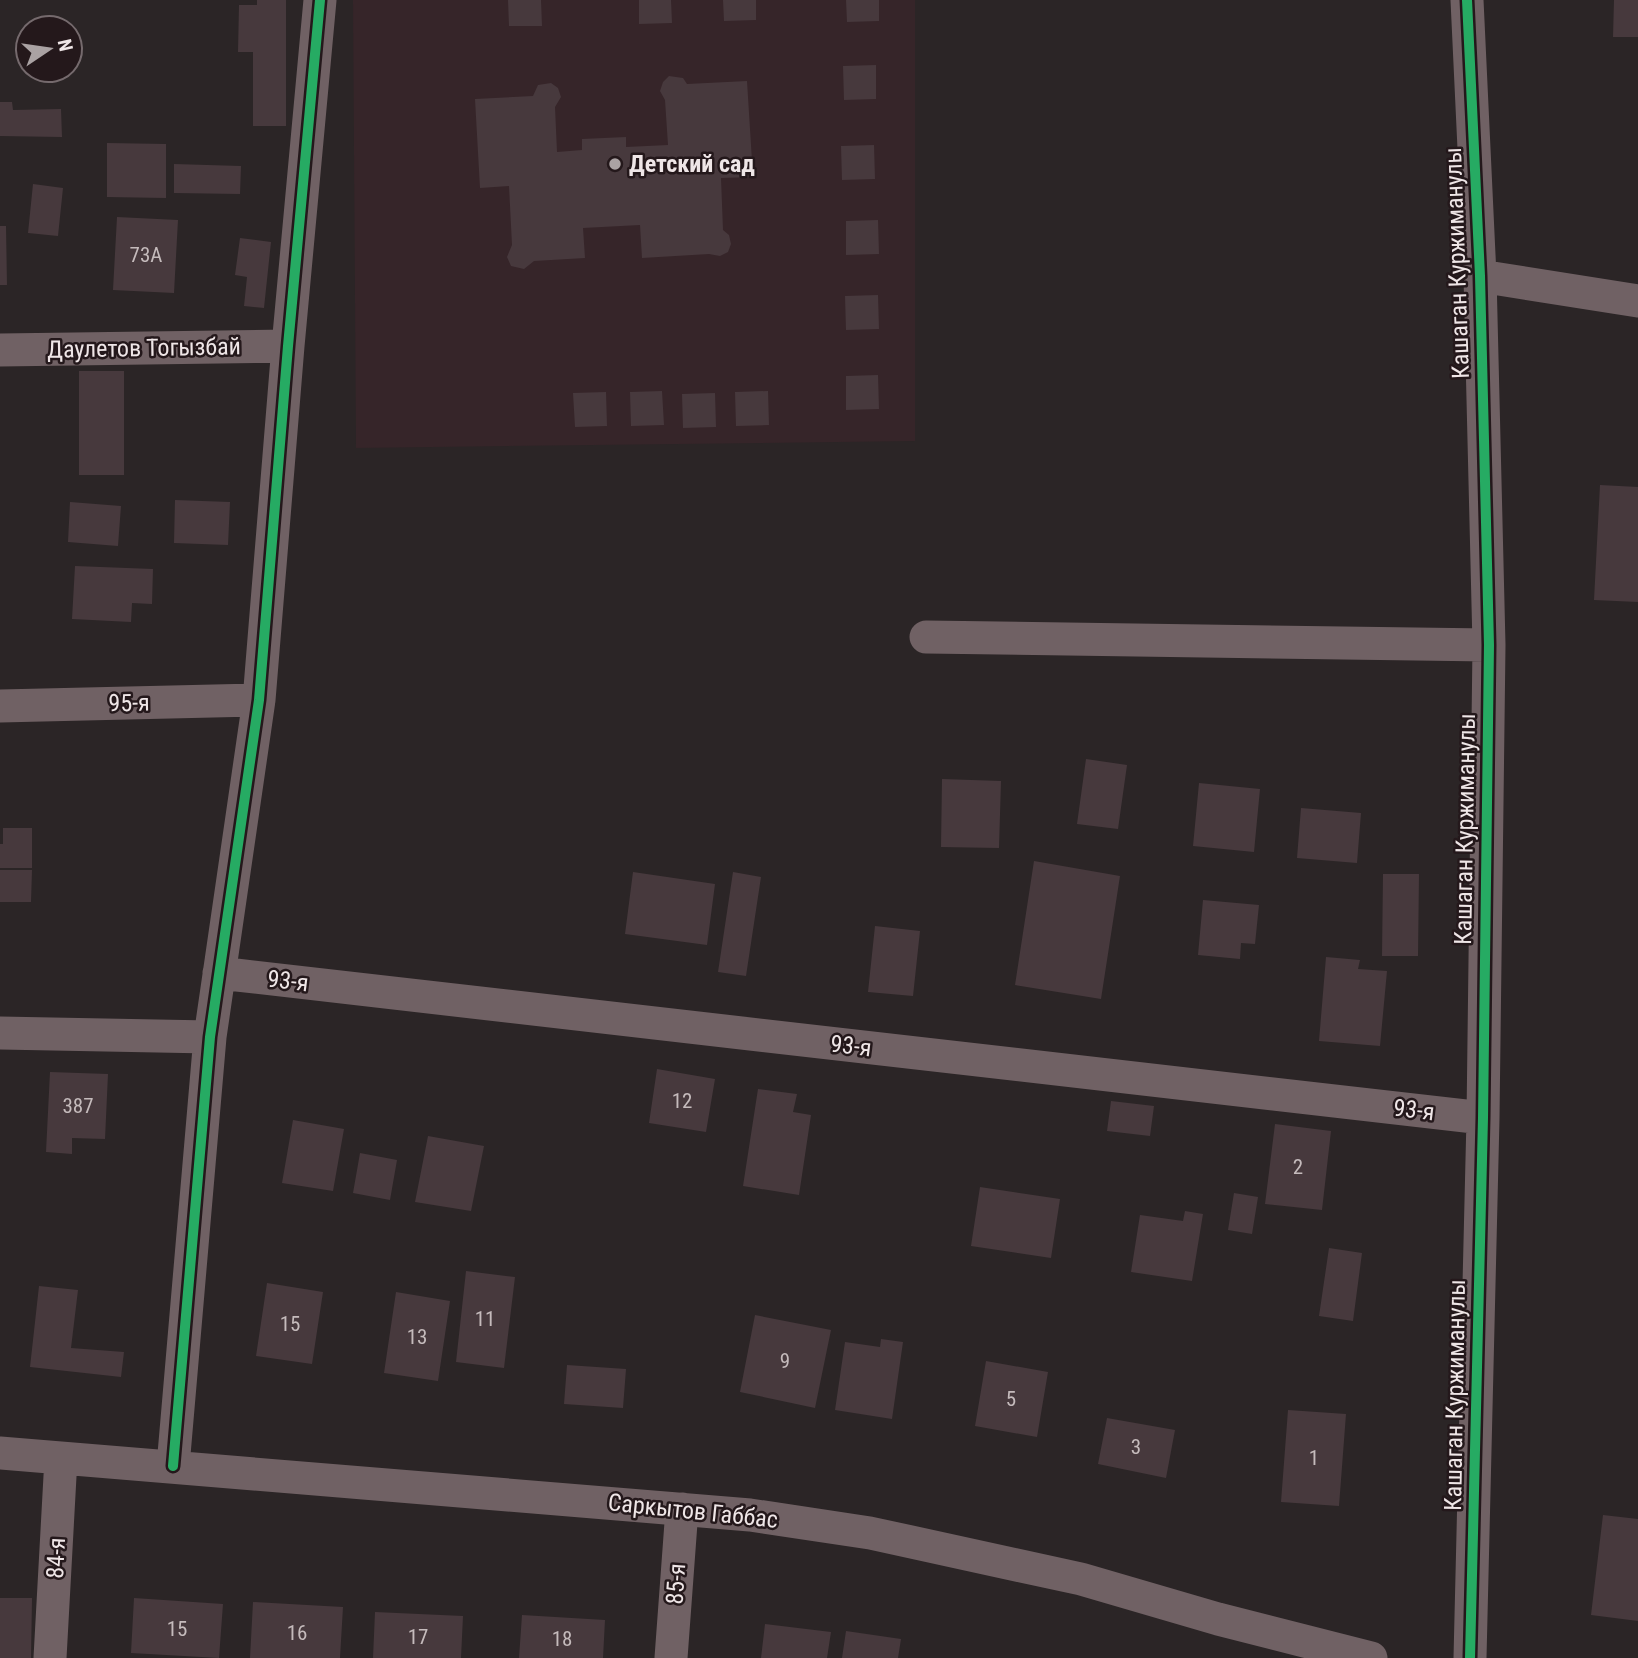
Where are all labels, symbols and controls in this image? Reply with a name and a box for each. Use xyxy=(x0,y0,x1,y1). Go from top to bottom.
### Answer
north arrow xyxy=(14,14,84,84)
text: N xyxy=(53,37,78,54)
street label: Кашаган Куржиманулы xyxy=(1439,147,1475,379)
place label: Детский сад xyxy=(629,150,755,178)
marker: Детский сад xyxy=(607,156,623,172)
house number: 73А xyxy=(130,243,162,267)
street label: Даулетов Тогызбай xyxy=(47,332,241,364)
street label: 95-я xyxy=(108,689,150,717)
street label: Кашаган Куржиманулы xyxy=(1449,713,1481,945)
street label: 93-я xyxy=(266,965,310,997)
street label: 93-я xyxy=(829,1030,873,1062)
house number: 12 xyxy=(672,1089,692,1113)
house number: 387 xyxy=(62,1094,94,1118)
street label: 93-я xyxy=(1392,1094,1436,1126)
house number: 2 xyxy=(1293,1155,1303,1179)
street label: Кашаган Куржиманулы xyxy=(1439,1279,1471,1511)
house number: 11 xyxy=(475,1307,495,1331)
house number: 15 xyxy=(280,1312,300,1336)
house number: 13 xyxy=(407,1325,427,1349)
house number: 9 xyxy=(780,1349,790,1373)
house number: 5 xyxy=(1006,1387,1016,1411)
house number: 3 xyxy=(1131,1435,1141,1459)
house number: 1 xyxy=(1309,1446,1319,1470)
street label: Саркытов Габбас xyxy=(607,1488,779,1534)
street label: 84-я xyxy=(41,1537,71,1579)
street label: 85-я xyxy=(661,1562,691,1606)
house number: 15 xyxy=(167,1617,187,1641)
house number: 16 xyxy=(287,1621,307,1645)
house number: 17 xyxy=(408,1625,428,1649)
house number: 18 xyxy=(552,1627,572,1651)

